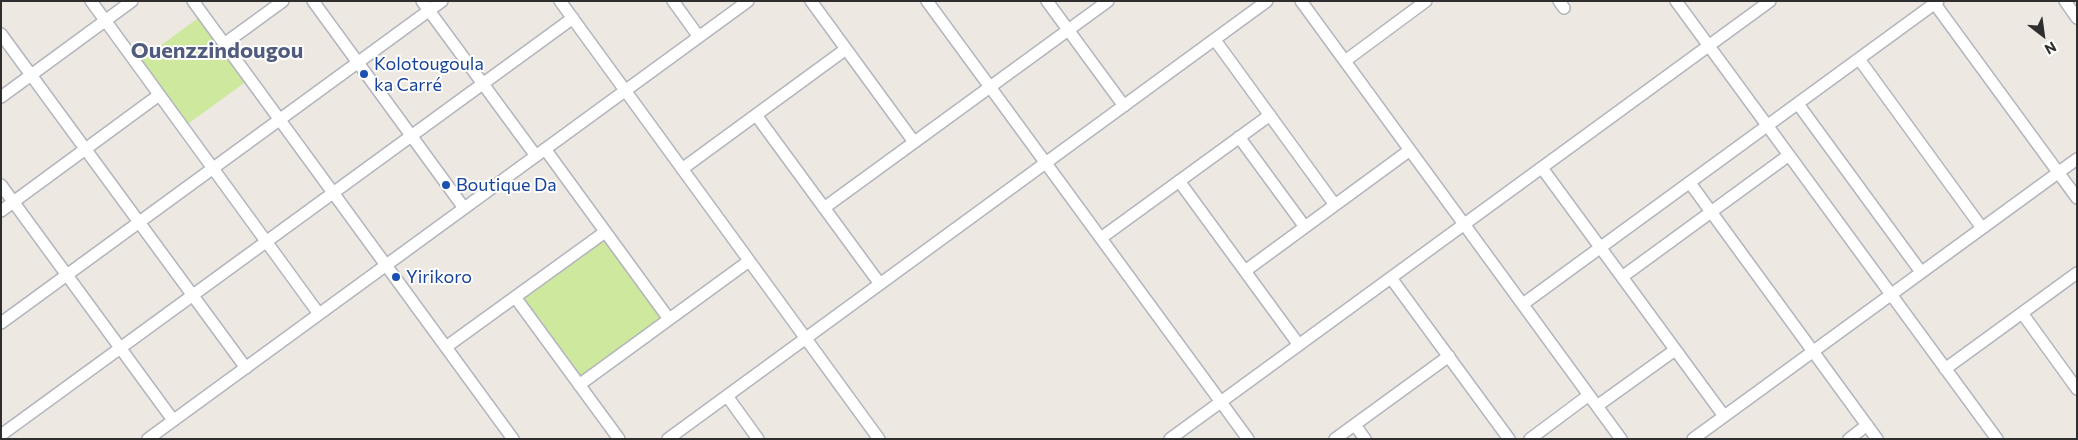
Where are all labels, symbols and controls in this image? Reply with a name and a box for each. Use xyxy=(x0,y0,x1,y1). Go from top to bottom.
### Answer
north arrow xyxy=(2018,10,2068,60)
district label: Ouenzzindougou xyxy=(131,38,303,64)
text: N xyxy=(2042,38,2060,58)
place label: Kolotougoula ka Carré xyxy=(374,53,484,96)
marker: Kolotougoula ka Carré xyxy=(358,68,370,80)
place label: Boutique Da xyxy=(456,174,557,196)
marker: Boutique Da xyxy=(440,179,452,191)
place label: Yirikoro xyxy=(406,266,472,288)
marker: Yirikoro xyxy=(390,271,402,283)

